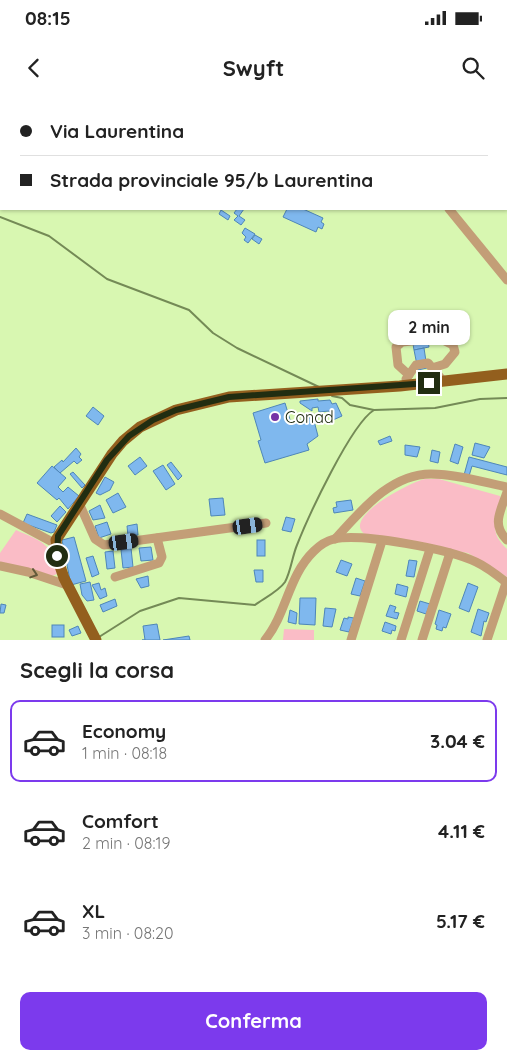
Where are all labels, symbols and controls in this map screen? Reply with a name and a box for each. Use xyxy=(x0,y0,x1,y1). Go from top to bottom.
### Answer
text: 08:15 xyxy=(25,6,71,30)
icon: back xyxy=(20,54,48,82)
text: Swyft xyxy=(223,54,284,82)
icon: search xyxy=(459,54,487,82)
text: Via Laurentina xyxy=(50,119,184,143)
text: Strada provinciale 95/b Laurentina xyxy=(50,168,373,192)
callout: 2 min xyxy=(388,310,470,346)
text: 2 min xyxy=(408,317,450,337)
route end xyxy=(418,372,440,394)
place label: Conad xyxy=(285,407,334,427)
marker: Conad xyxy=(269,411,281,423)
car xyxy=(232,516,263,536)
car xyxy=(108,532,139,552)
route start xyxy=(46,545,68,567)
one-way arrow xyxy=(29,568,38,578)
text: Scegli la corsa xyxy=(20,656,174,684)
icon: car xyxy=(22,719,67,764)
text: Economy xyxy=(82,719,166,743)
text: 3.04 € xyxy=(430,729,485,753)
text: 1 min · 08:18 xyxy=(82,743,167,763)
icon: car xyxy=(22,809,67,854)
text: Comfort xyxy=(82,809,159,833)
text: 4.11 € xyxy=(438,819,485,843)
text: 2 min · 08:19 xyxy=(82,833,170,853)
icon: car xyxy=(22,899,67,944)
text: XL xyxy=(82,899,105,923)
text: 5.17 € xyxy=(436,909,485,933)
text: 3 min · 08:20 xyxy=(82,923,173,943)
button: Conferma xyxy=(20,992,487,1050)

